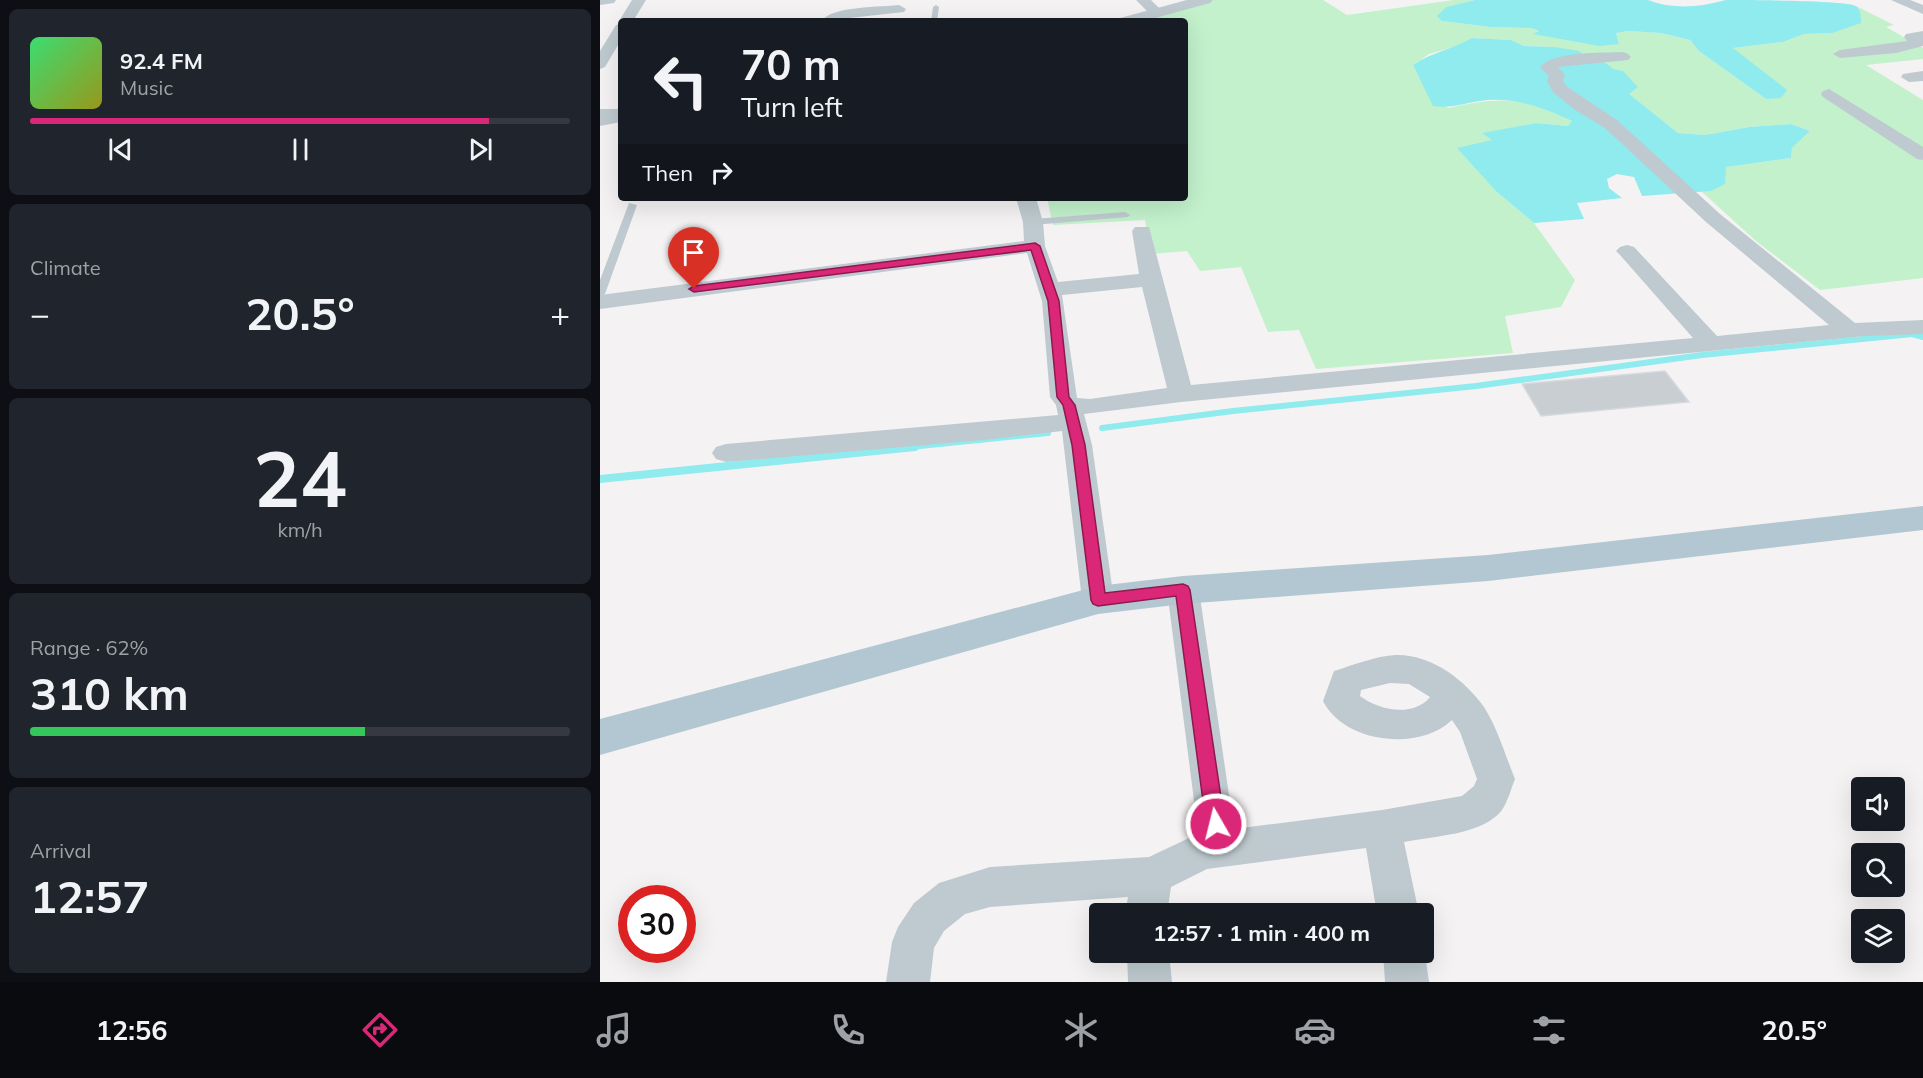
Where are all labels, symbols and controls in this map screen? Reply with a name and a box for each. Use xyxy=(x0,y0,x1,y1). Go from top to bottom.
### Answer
text: 70 m xyxy=(741,38,841,91)
icon: left xyxy=(642,42,720,120)
text: 92.4 FM xyxy=(120,47,203,75)
text: Music xyxy=(120,75,173,100)
text: Turn left xyxy=(741,90,843,124)
icon: previous xyxy=(104,133,137,166)
icon: pause xyxy=(284,133,317,166)
icon: next xyxy=(464,133,497,166)
icon: right xyxy=(705,156,738,189)
text: Then xyxy=(642,159,693,187)
pin xyxy=(668,227,719,289)
icon: arrive xyxy=(677,236,710,269)
text: Climate xyxy=(30,255,101,280)
text: 20.5° xyxy=(245,285,355,341)
text: − xyxy=(30,293,50,334)
text: + xyxy=(550,293,570,334)
text: 24 xyxy=(253,429,347,527)
text: km/h xyxy=(277,517,323,542)
text: Range · 62% xyxy=(30,635,148,660)
text: 310 km xyxy=(30,665,189,721)
map controls xyxy=(1851,777,1905,963)
button: sound xyxy=(1851,777,1905,831)
position arrow xyxy=(1184,792,1248,856)
text: Arrival xyxy=(30,838,91,863)
button: search xyxy=(1851,843,1905,897)
text: 12:57 xyxy=(30,868,149,924)
speed limit sign: 30 xyxy=(618,885,696,963)
button: layers xyxy=(1851,909,1905,963)
text: 12:57 · 1 min · 400 m xyxy=(1153,919,1370,947)
icon: directions xyxy=(359,1009,401,1051)
icon: music xyxy=(593,1009,635,1051)
icon: phone xyxy=(827,1009,869,1051)
icon: climate xyxy=(1060,1009,1102,1051)
icon: car xyxy=(1294,1009,1336,1051)
icon: filters xyxy=(1528,1009,1570,1051)
text: 12:56 xyxy=(96,1013,167,1047)
text: 20.5° xyxy=(1762,1013,1827,1047)

